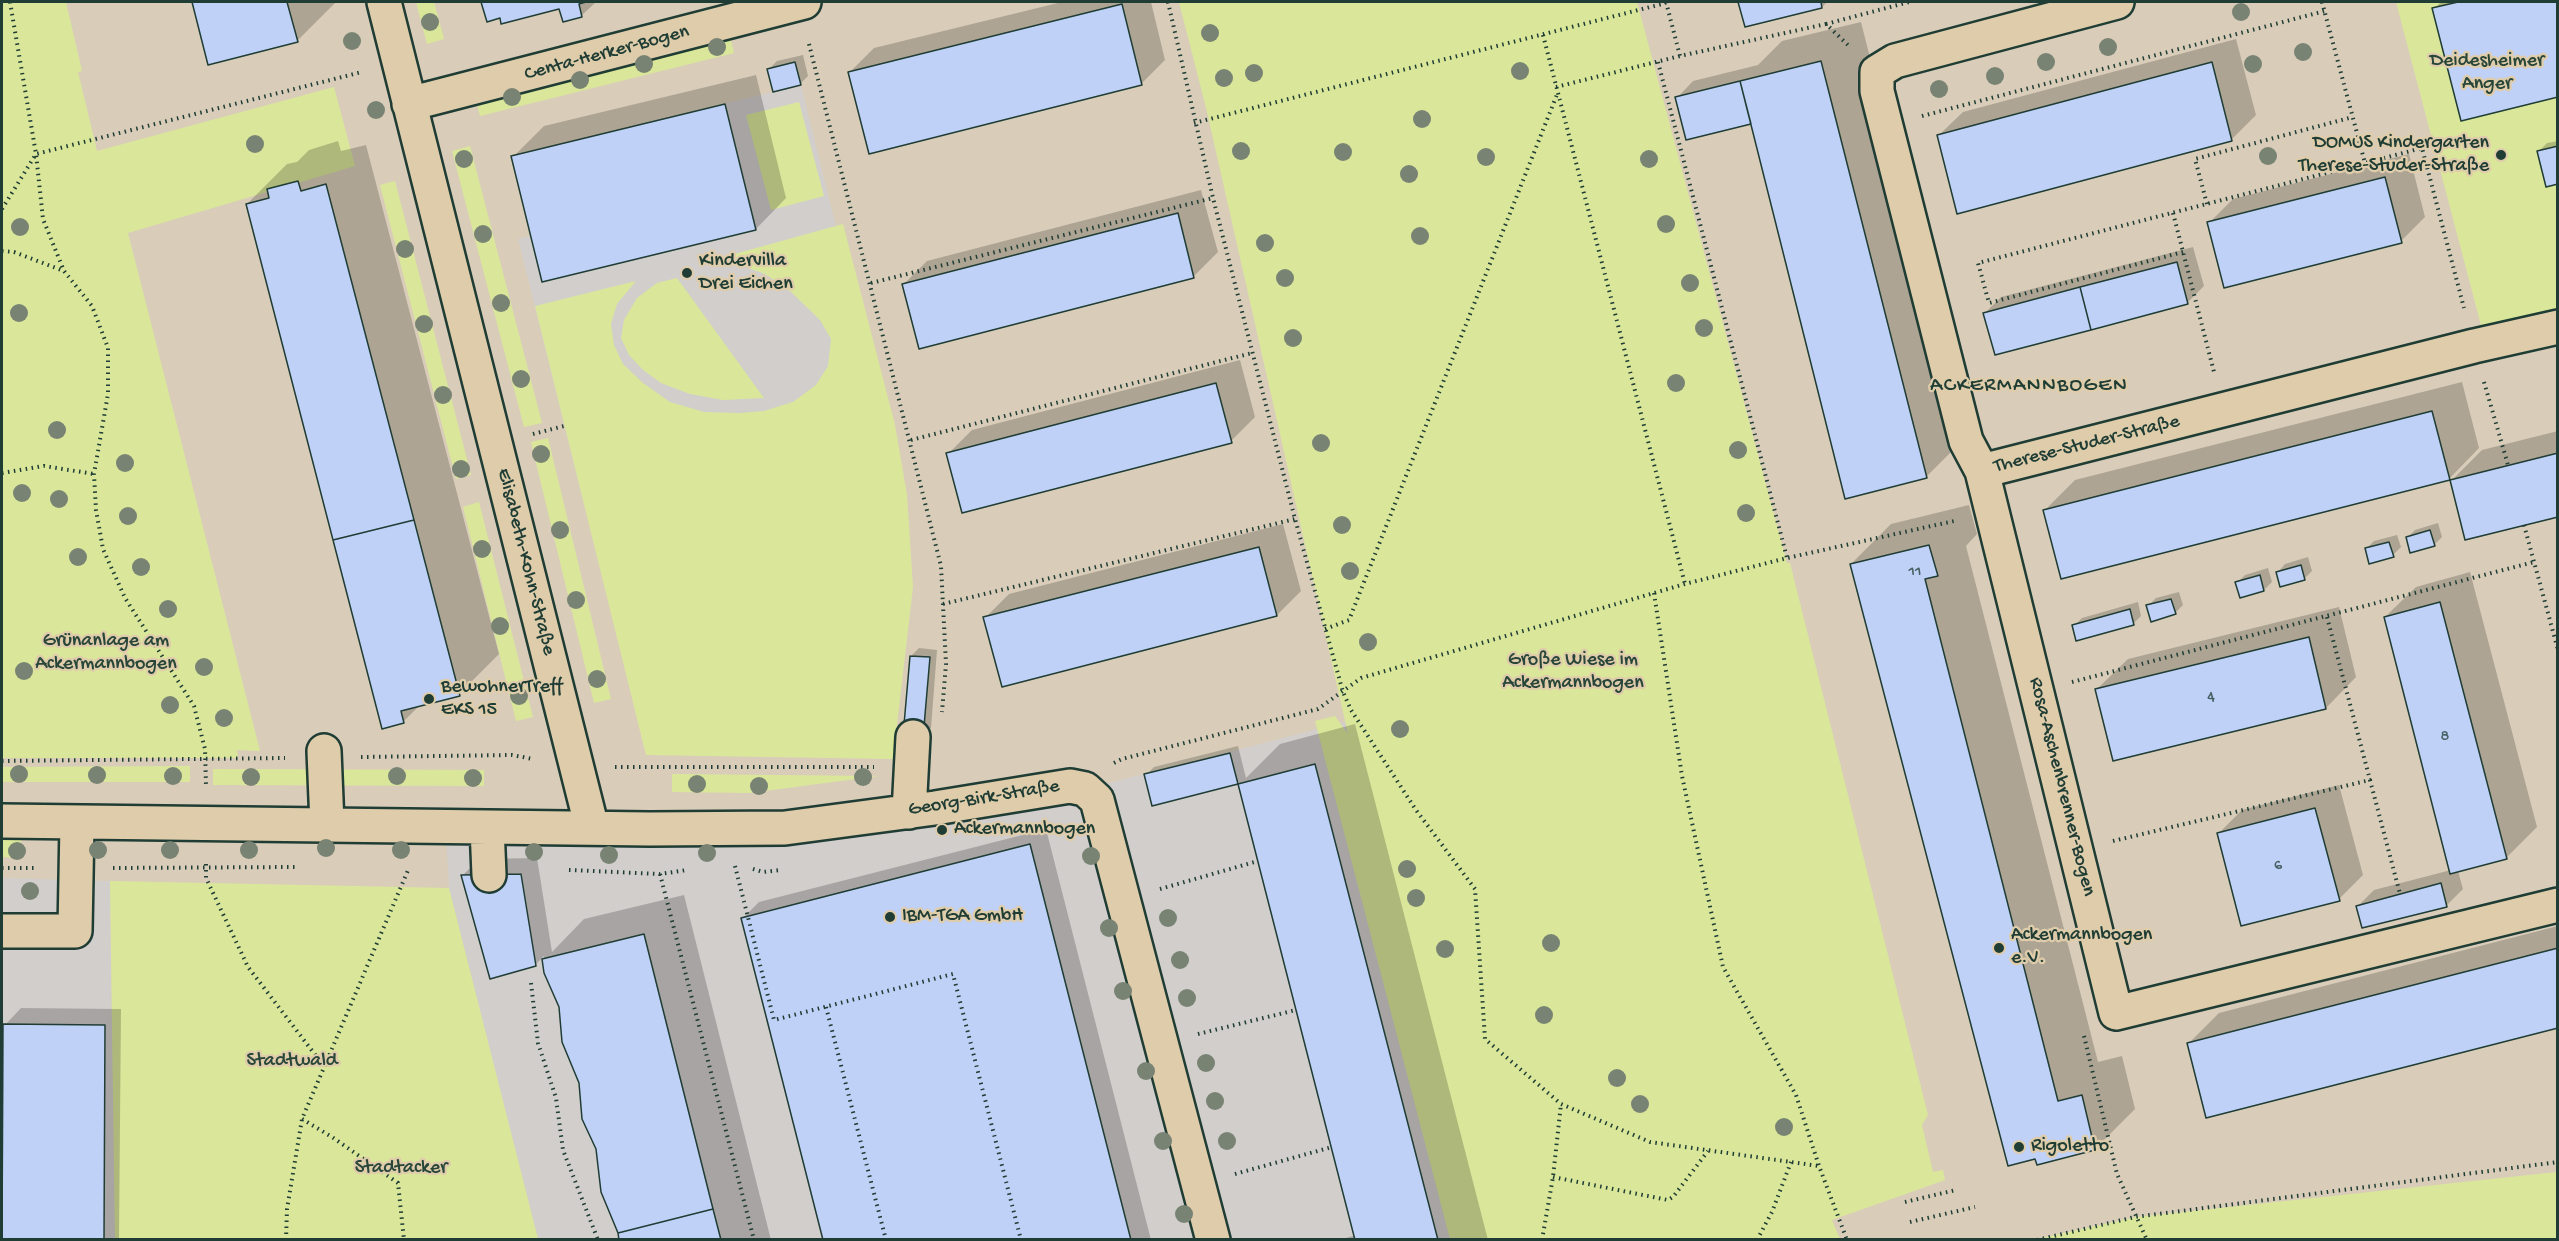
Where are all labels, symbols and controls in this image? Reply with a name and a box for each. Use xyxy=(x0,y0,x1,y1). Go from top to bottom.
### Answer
street label: Centa-Herker-Bogen xyxy=(522,20,692,88)
park label: Deidesheimer Anger xyxy=(2430,50,2544,97)
place label: DOMUS Kindergarten Therese-Studer-Straße xyxy=(2299,132,2489,179)
marker: DOMUS Kindergarten Therese-Studer-Straße xyxy=(2494,148,2508,162)
place label: Kindervilla Drei Eichen xyxy=(699,250,793,297)
marker: Kindervilla Drei Eichen xyxy=(680,266,694,280)
district label: ACKERMANNBOGEN xyxy=(1930,374,2128,400)
street label: Therese-Studer-Straße xyxy=(1992,410,2182,480)
street label: Elisabeth-Kohn-Straße xyxy=(490,466,560,658)
house number: 11 xyxy=(1909,563,1921,583)
park label: Grünanlage am Ackermannbogen xyxy=(35,630,177,677)
park label: Große Wiese im Ackermannbogen xyxy=(1502,649,1644,696)
street label: Rosa-Aschenbrenner-Bogen xyxy=(2022,675,2100,899)
place label: BewohnerTreff EKS 15 xyxy=(441,676,562,723)
house number: 4 xyxy=(2207,689,2215,709)
marker: BewohnerTreff EKS 15 xyxy=(422,692,436,706)
house number: 8 xyxy=(2441,728,2449,748)
street label: Georg-Birk-Straße xyxy=(907,775,1061,823)
place label: Ackermannbogen xyxy=(954,818,1095,842)
marker: Ackermannbogen xyxy=(935,823,949,837)
house number: 6 xyxy=(2274,857,2282,877)
place label: IBM-TGA GmbH xyxy=(902,905,1023,929)
marker: IBM-TGA GmbH xyxy=(883,910,897,924)
place label: Ackermannbogen e.V. xyxy=(2011,924,2152,971)
marker: Ackermannbogen e.V. xyxy=(1992,941,2006,955)
park label: Stadtwald xyxy=(246,1050,338,1074)
place label: Rigoletto xyxy=(2031,1135,2109,1159)
marker: Rigoletto xyxy=(2012,1140,2026,1154)
park label: Stadtacker xyxy=(355,1157,447,1181)

